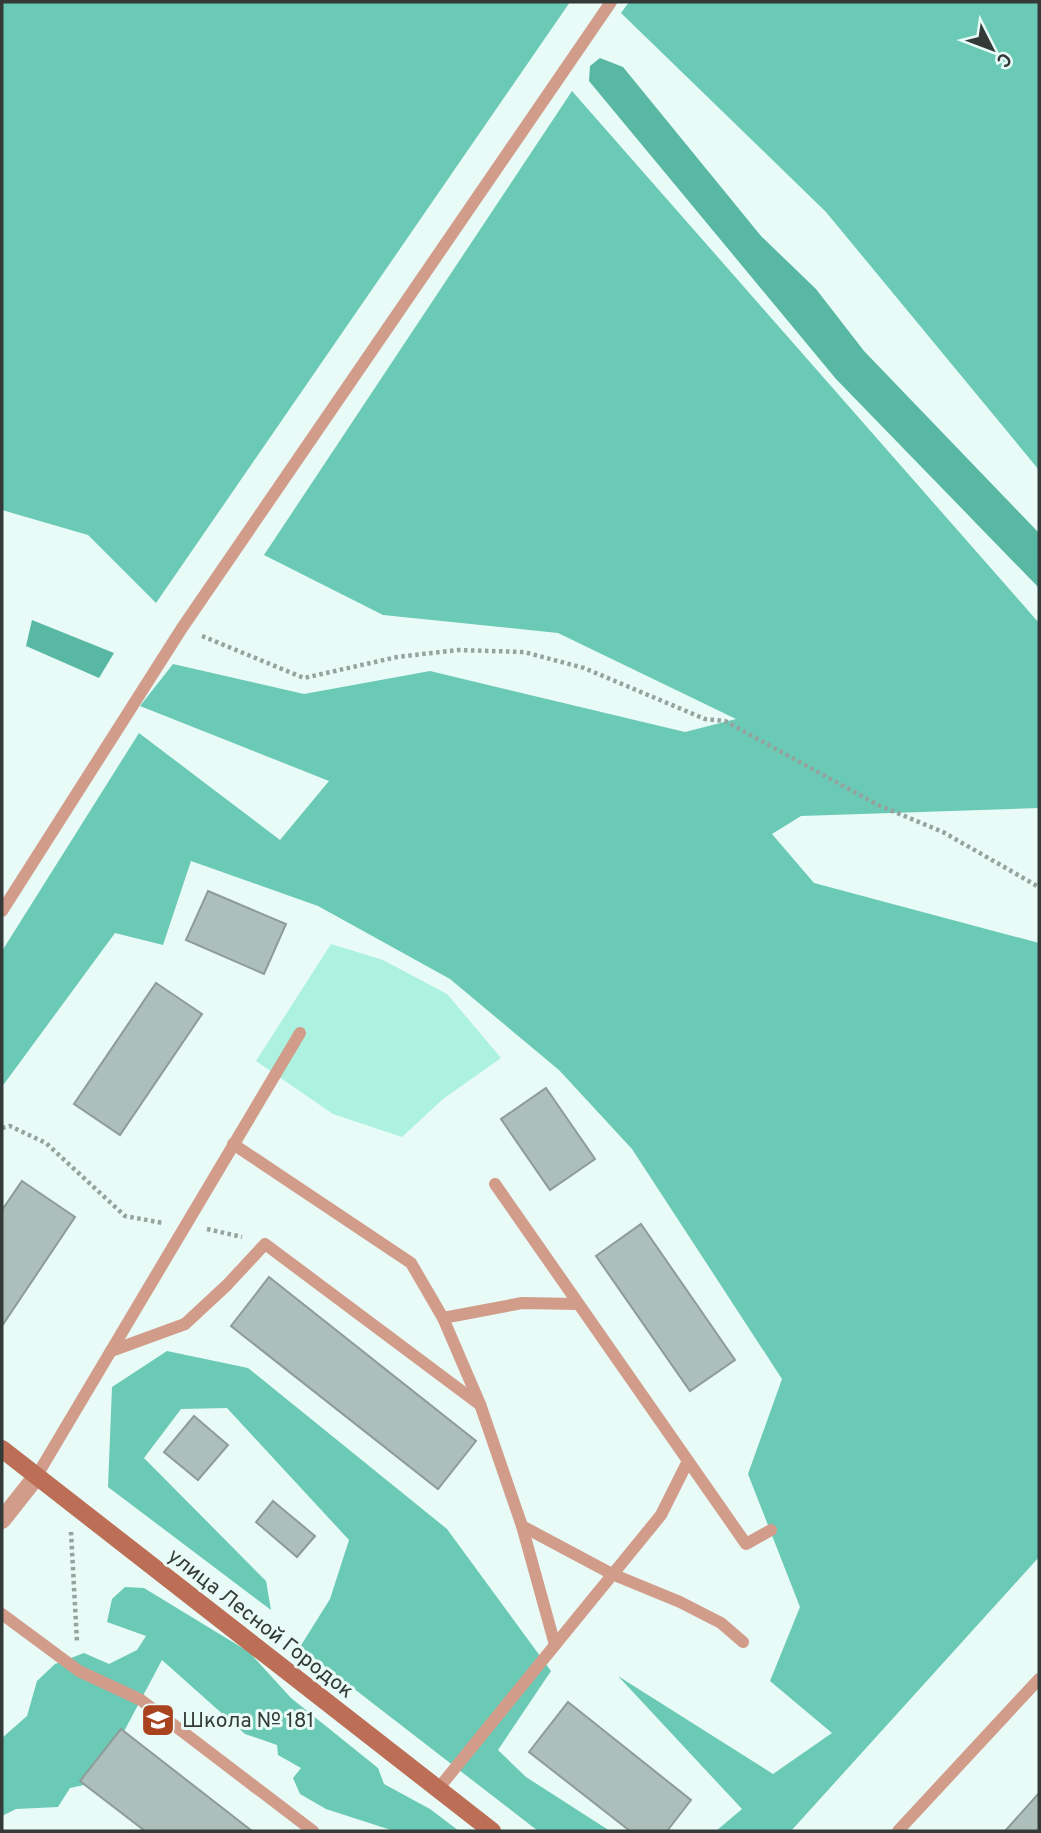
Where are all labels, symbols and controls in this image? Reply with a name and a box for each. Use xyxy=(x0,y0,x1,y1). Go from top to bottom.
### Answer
north arrow xyxy=(957,14,1027,84)
text: С xyxy=(990,46,1016,72)
street label: улица Лесной Городок xyxy=(162,1543,359,1705)
school or university icon: Школа № 181 xyxy=(139,1701,177,1739)
place label: Школа № 181 xyxy=(182,1708,314,1735)

